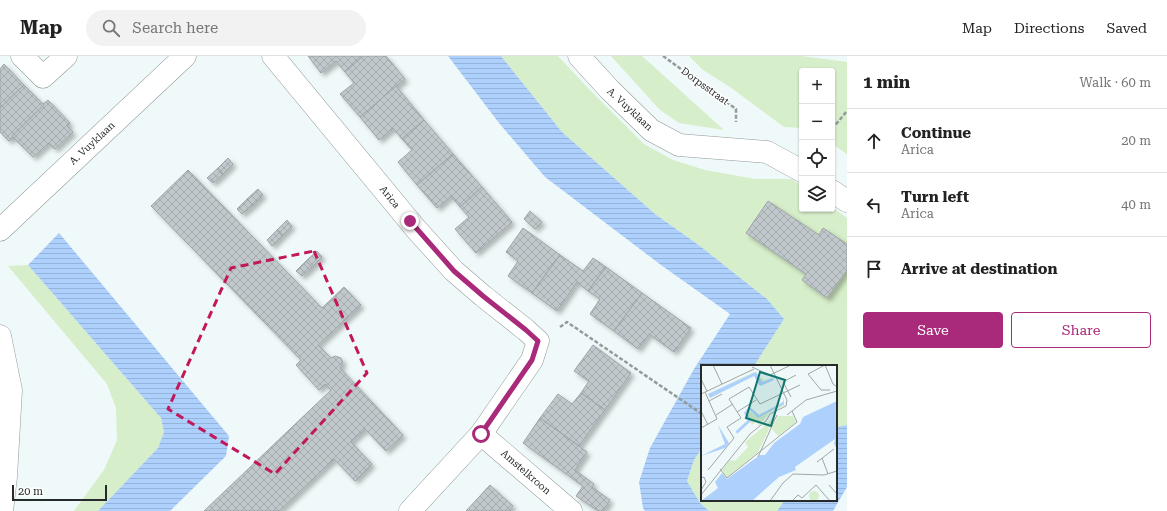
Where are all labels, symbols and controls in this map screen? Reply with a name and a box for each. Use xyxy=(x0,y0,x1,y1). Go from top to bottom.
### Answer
search box xyxy=(86,10,366,46)
text: Map xyxy=(20,16,62,39)
icon: search xyxy=(100,17,122,39)
text: Search here xyxy=(132,19,218,37)
text: Map xyxy=(962,20,992,36)
text: Directions xyxy=(1014,20,1084,36)
text: Saved xyxy=(1106,20,1147,36)
street label: Dorpsstraat xyxy=(679,65,731,107)
map controls xyxy=(799,68,835,212)
button: + xyxy=(799,68,835,104)
text: 1 min xyxy=(863,72,910,92)
text: Walk · 60 m xyxy=(1079,75,1151,90)
street label: A. Vuyklaan xyxy=(605,85,655,133)
button: − xyxy=(799,104,835,140)
street label: A. Vuyklaan xyxy=(67,119,117,167)
text: Continue xyxy=(901,124,971,142)
icon: ahead xyxy=(863,130,885,152)
text: 20 m xyxy=(1121,133,1151,148)
button: locate xyxy=(799,140,835,176)
text: Arica xyxy=(901,142,934,157)
button: layers xyxy=(799,176,835,212)
street label: Arica xyxy=(378,184,403,211)
text: Turn left xyxy=(901,188,969,206)
icon: left xyxy=(863,194,885,216)
text: 40 m xyxy=(1121,197,1151,212)
text: Arica xyxy=(901,206,934,221)
route end xyxy=(401,212,419,230)
icon: arrive xyxy=(863,258,885,280)
text: Arrive at destination xyxy=(901,260,1057,278)
button: Save xyxy=(863,312,1003,348)
button: Share xyxy=(1011,312,1151,348)
inset map xyxy=(701,365,837,501)
route start xyxy=(472,425,490,443)
street label: Amstelkroon xyxy=(499,447,553,497)
scale bar xyxy=(12,483,107,502)
text: 20 m xyxy=(18,485,43,498)

